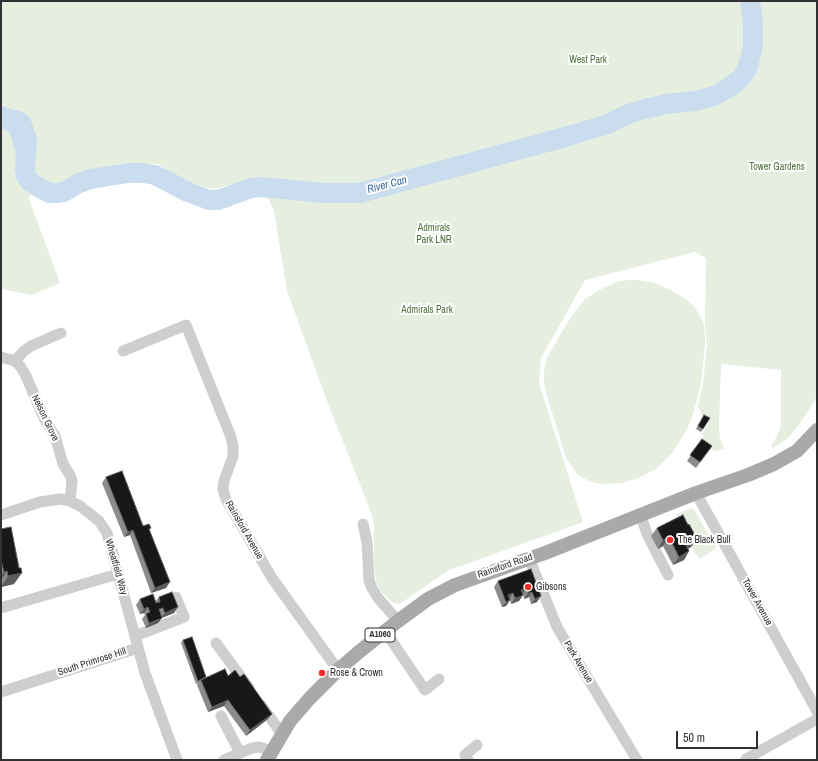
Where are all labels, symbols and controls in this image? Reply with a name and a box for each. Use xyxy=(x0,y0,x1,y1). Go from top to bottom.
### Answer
park label: West Park xyxy=(569,54,607,66)
park label: Tower Gardens xyxy=(749,161,805,173)
water label: River Can xyxy=(366,173,408,197)
park label: Admirals Park LNR xyxy=(416,222,452,246)
park label: Admirals Park xyxy=(401,304,453,316)
street label: Nelson Grove xyxy=(29,393,61,443)
street label: Rainsford Avenue xyxy=(222,499,266,561)
place label: The Black Bull xyxy=(678,534,730,546)
marker: The Black Bull xyxy=(665,535,675,545)
street label: Wheatfield Way xyxy=(102,538,130,596)
street label: Rainsford Road xyxy=(476,551,534,581)
street label: Tower Avenue xyxy=(739,576,775,628)
place label: Gibsons xyxy=(536,581,567,593)
marker: Gibsons xyxy=(523,582,533,592)
road number: A1060 xyxy=(365,628,395,642)
street label: Park Avenue xyxy=(561,639,595,685)
street label: South Primrose Hill xyxy=(56,645,128,679)
place label: Rose & Crown xyxy=(330,667,383,679)
marker: Rose & Crown xyxy=(317,668,327,678)
scale bar xyxy=(678,723,760,749)
text: 50 m xyxy=(683,730,705,746)

